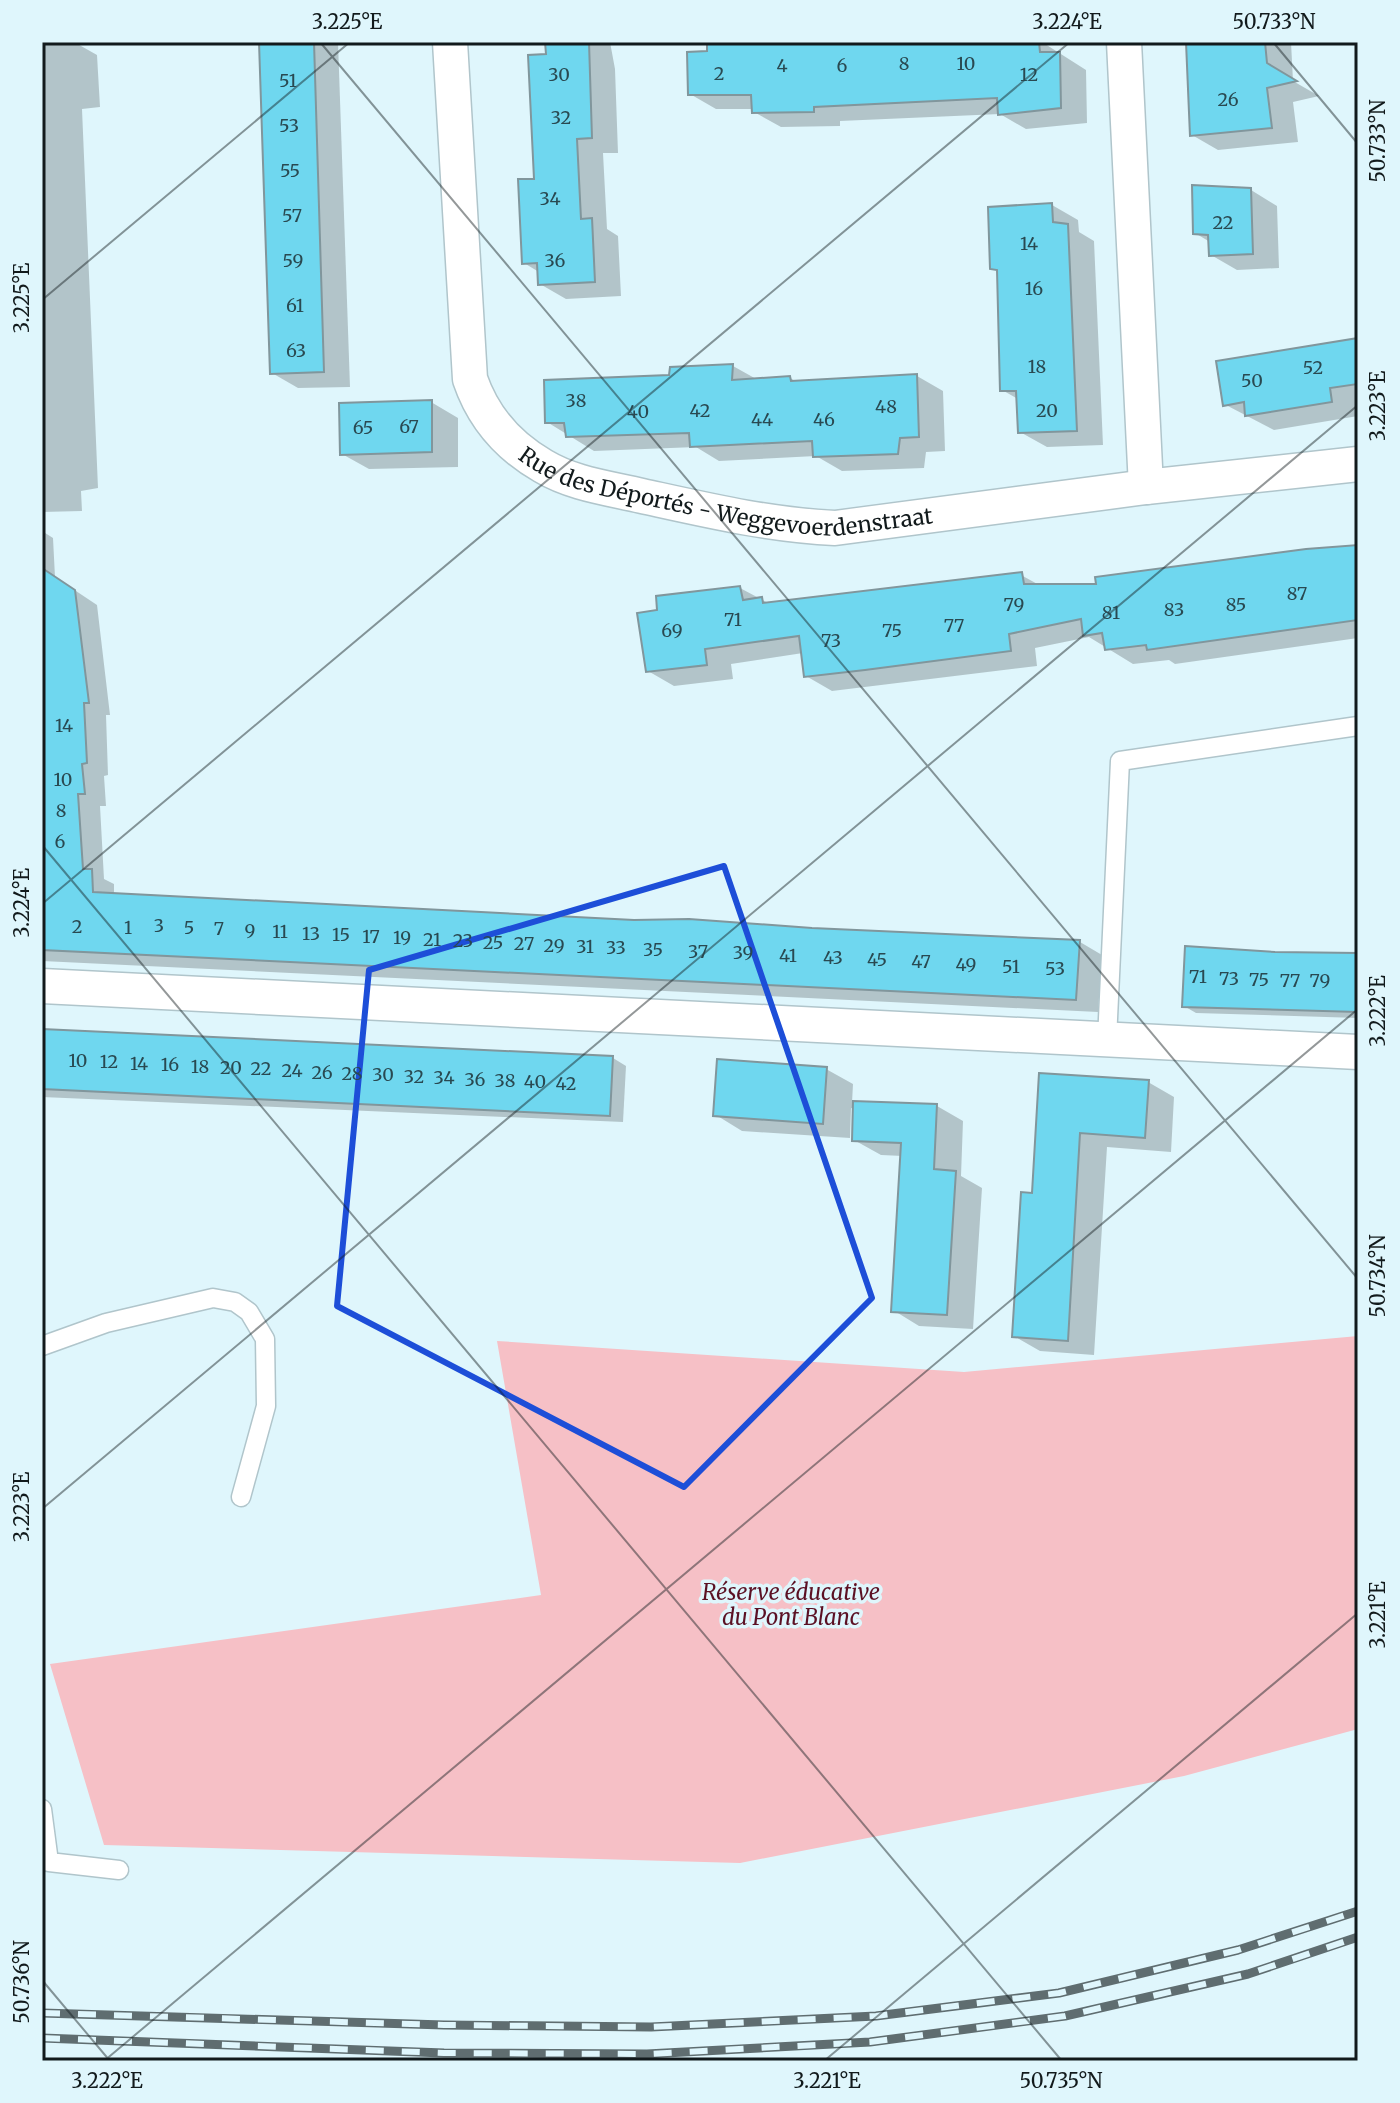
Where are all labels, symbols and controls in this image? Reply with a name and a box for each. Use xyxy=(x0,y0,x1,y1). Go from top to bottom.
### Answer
text: 3.225°E xyxy=(312,9,383,34)
text: 3.224°E xyxy=(1032,9,1102,34)
text: 50.733°N xyxy=(1232,9,1316,34)
house number: 8 xyxy=(899,52,909,75)
house number: 10 xyxy=(957,52,975,75)
house number: 4 xyxy=(776,54,788,77)
house number: 6 xyxy=(837,54,848,77)
house number: 2 xyxy=(714,62,724,85)
house number: 30 xyxy=(548,63,570,86)
house number: 12 xyxy=(1020,63,1038,86)
house number: 51 xyxy=(279,69,297,92)
house number: 26 xyxy=(1217,88,1239,111)
text: 50.733°N xyxy=(1365,99,1390,183)
house number: 32 xyxy=(551,106,571,129)
house number: 53 xyxy=(279,114,299,137)
house number: 55 xyxy=(280,159,300,182)
house number: 34 xyxy=(539,187,561,210)
house number: 57 xyxy=(282,204,302,227)
house number: 22 xyxy=(1212,211,1234,234)
house number: 14 xyxy=(1020,232,1038,255)
house number: 59 xyxy=(283,249,303,272)
house number: 36 xyxy=(545,249,566,272)
text: 3.225°E xyxy=(9,262,34,333)
house number: 16 xyxy=(1025,277,1043,300)
house number: 61 xyxy=(286,294,304,317)
house number: 63 xyxy=(286,339,306,362)
house number: 18 xyxy=(1028,355,1046,378)
house number: 52 xyxy=(1303,356,1323,379)
house number: 50 xyxy=(1241,369,1263,392)
text: 3.223°E xyxy=(1365,370,1390,441)
house number: 38 xyxy=(566,389,586,412)
house number: 48 xyxy=(875,395,897,418)
house number: 42 xyxy=(690,399,710,422)
house number: 20 xyxy=(1036,399,1058,422)
house number: 40 xyxy=(627,400,649,423)
house number: 44 xyxy=(751,408,773,431)
house number: 46 xyxy=(813,408,835,431)
house number: 67 xyxy=(399,415,419,438)
house number: 65 xyxy=(353,416,373,439)
street label: Rue des Déportés - Weggevoerdenstraat xyxy=(513,440,935,542)
house number: 87 xyxy=(1287,582,1307,605)
house number: 79 xyxy=(1004,593,1024,616)
house number: 85 xyxy=(1226,593,1246,616)
house number: 83 xyxy=(1164,598,1184,621)
house number: 81 xyxy=(1102,601,1120,624)
house number: 71 xyxy=(724,608,742,631)
house number: 77 xyxy=(944,614,964,637)
house number: 69 xyxy=(661,619,683,642)
house number: 75 xyxy=(882,619,902,642)
house number: 73 xyxy=(821,629,841,652)
house number: 14 xyxy=(55,714,73,737)
house number: 10 xyxy=(54,768,72,791)
house number: 8 xyxy=(56,799,66,822)
house number: 6 xyxy=(55,830,66,853)
text: 3.224°E xyxy=(9,868,34,938)
house number: 3 xyxy=(154,914,164,937)
house number: 2 xyxy=(72,915,82,938)
house number: 1 xyxy=(124,916,132,939)
house number: 5 xyxy=(184,916,194,939)
house number: 7 xyxy=(214,917,224,940)
house number: 9 xyxy=(245,919,255,942)
house number: 11 xyxy=(272,920,288,943)
house number: 13 xyxy=(302,922,320,945)
house number: 15 xyxy=(332,923,350,946)
house number: 17 xyxy=(362,925,380,948)
house number: 19 xyxy=(393,926,411,949)
house number: 21 xyxy=(423,928,441,951)
house number: 23 xyxy=(453,929,473,952)
house number: 25 xyxy=(483,931,503,954)
house number: 27 xyxy=(514,932,534,955)
house number: 29 xyxy=(543,934,565,957)
house number: 31 xyxy=(576,935,594,958)
house number: 33 xyxy=(606,936,626,959)
house number: 35 xyxy=(643,938,663,961)
house number: 37 xyxy=(688,940,708,963)
house number: 39 xyxy=(733,941,753,964)
house number: 41 xyxy=(779,944,797,967)
house number: 43 xyxy=(823,946,843,969)
house number: 45 xyxy=(867,948,887,971)
house number: 47 xyxy=(911,950,931,973)
house number: 49 xyxy=(956,953,976,976)
house number: 51 xyxy=(1002,955,1020,978)
house number: 53 xyxy=(1045,957,1065,980)
house number: 71 xyxy=(1189,965,1207,988)
house number: 73 xyxy=(1219,967,1239,990)
house number: 75 xyxy=(1249,968,1269,991)
house number: 77 xyxy=(1280,969,1300,992)
house number: 79 xyxy=(1310,969,1330,992)
text: 3.222°E xyxy=(1365,975,1390,1047)
house number: 10 xyxy=(69,1049,87,1072)
house number: 12 xyxy=(100,1050,118,1073)
house number: 14 xyxy=(130,1052,148,1075)
house number: 16 xyxy=(161,1053,179,1076)
house number: 18 xyxy=(191,1055,209,1078)
house number: 20 xyxy=(220,1056,242,1079)
house number: 22 xyxy=(250,1057,272,1080)
house number: 24 xyxy=(281,1059,303,1082)
house number: 26 xyxy=(311,1061,333,1084)
house number: 28 xyxy=(341,1062,363,1085)
house number: 30 xyxy=(372,1063,394,1086)
house number: 32 xyxy=(404,1065,424,1088)
house number: 34 xyxy=(433,1066,455,1089)
house number: 36 xyxy=(465,1068,486,1091)
house number: 38 xyxy=(495,1069,515,1092)
house number: 40 xyxy=(524,1070,546,1093)
house number: 42 xyxy=(556,1072,576,1095)
text: 50.734°N xyxy=(1365,1234,1390,1317)
text: 3.223°E xyxy=(9,1471,34,1542)
park label: Réserve éducative du Pont Blanc xyxy=(702,1578,880,1631)
text: 3.221°E xyxy=(1365,1581,1390,1649)
text: 50.736°N xyxy=(9,1940,34,2024)
text: 3.222°E xyxy=(71,2068,143,2093)
text: 3.221°E xyxy=(793,2068,861,2093)
text: 50.735°N xyxy=(1019,2068,1103,2093)

